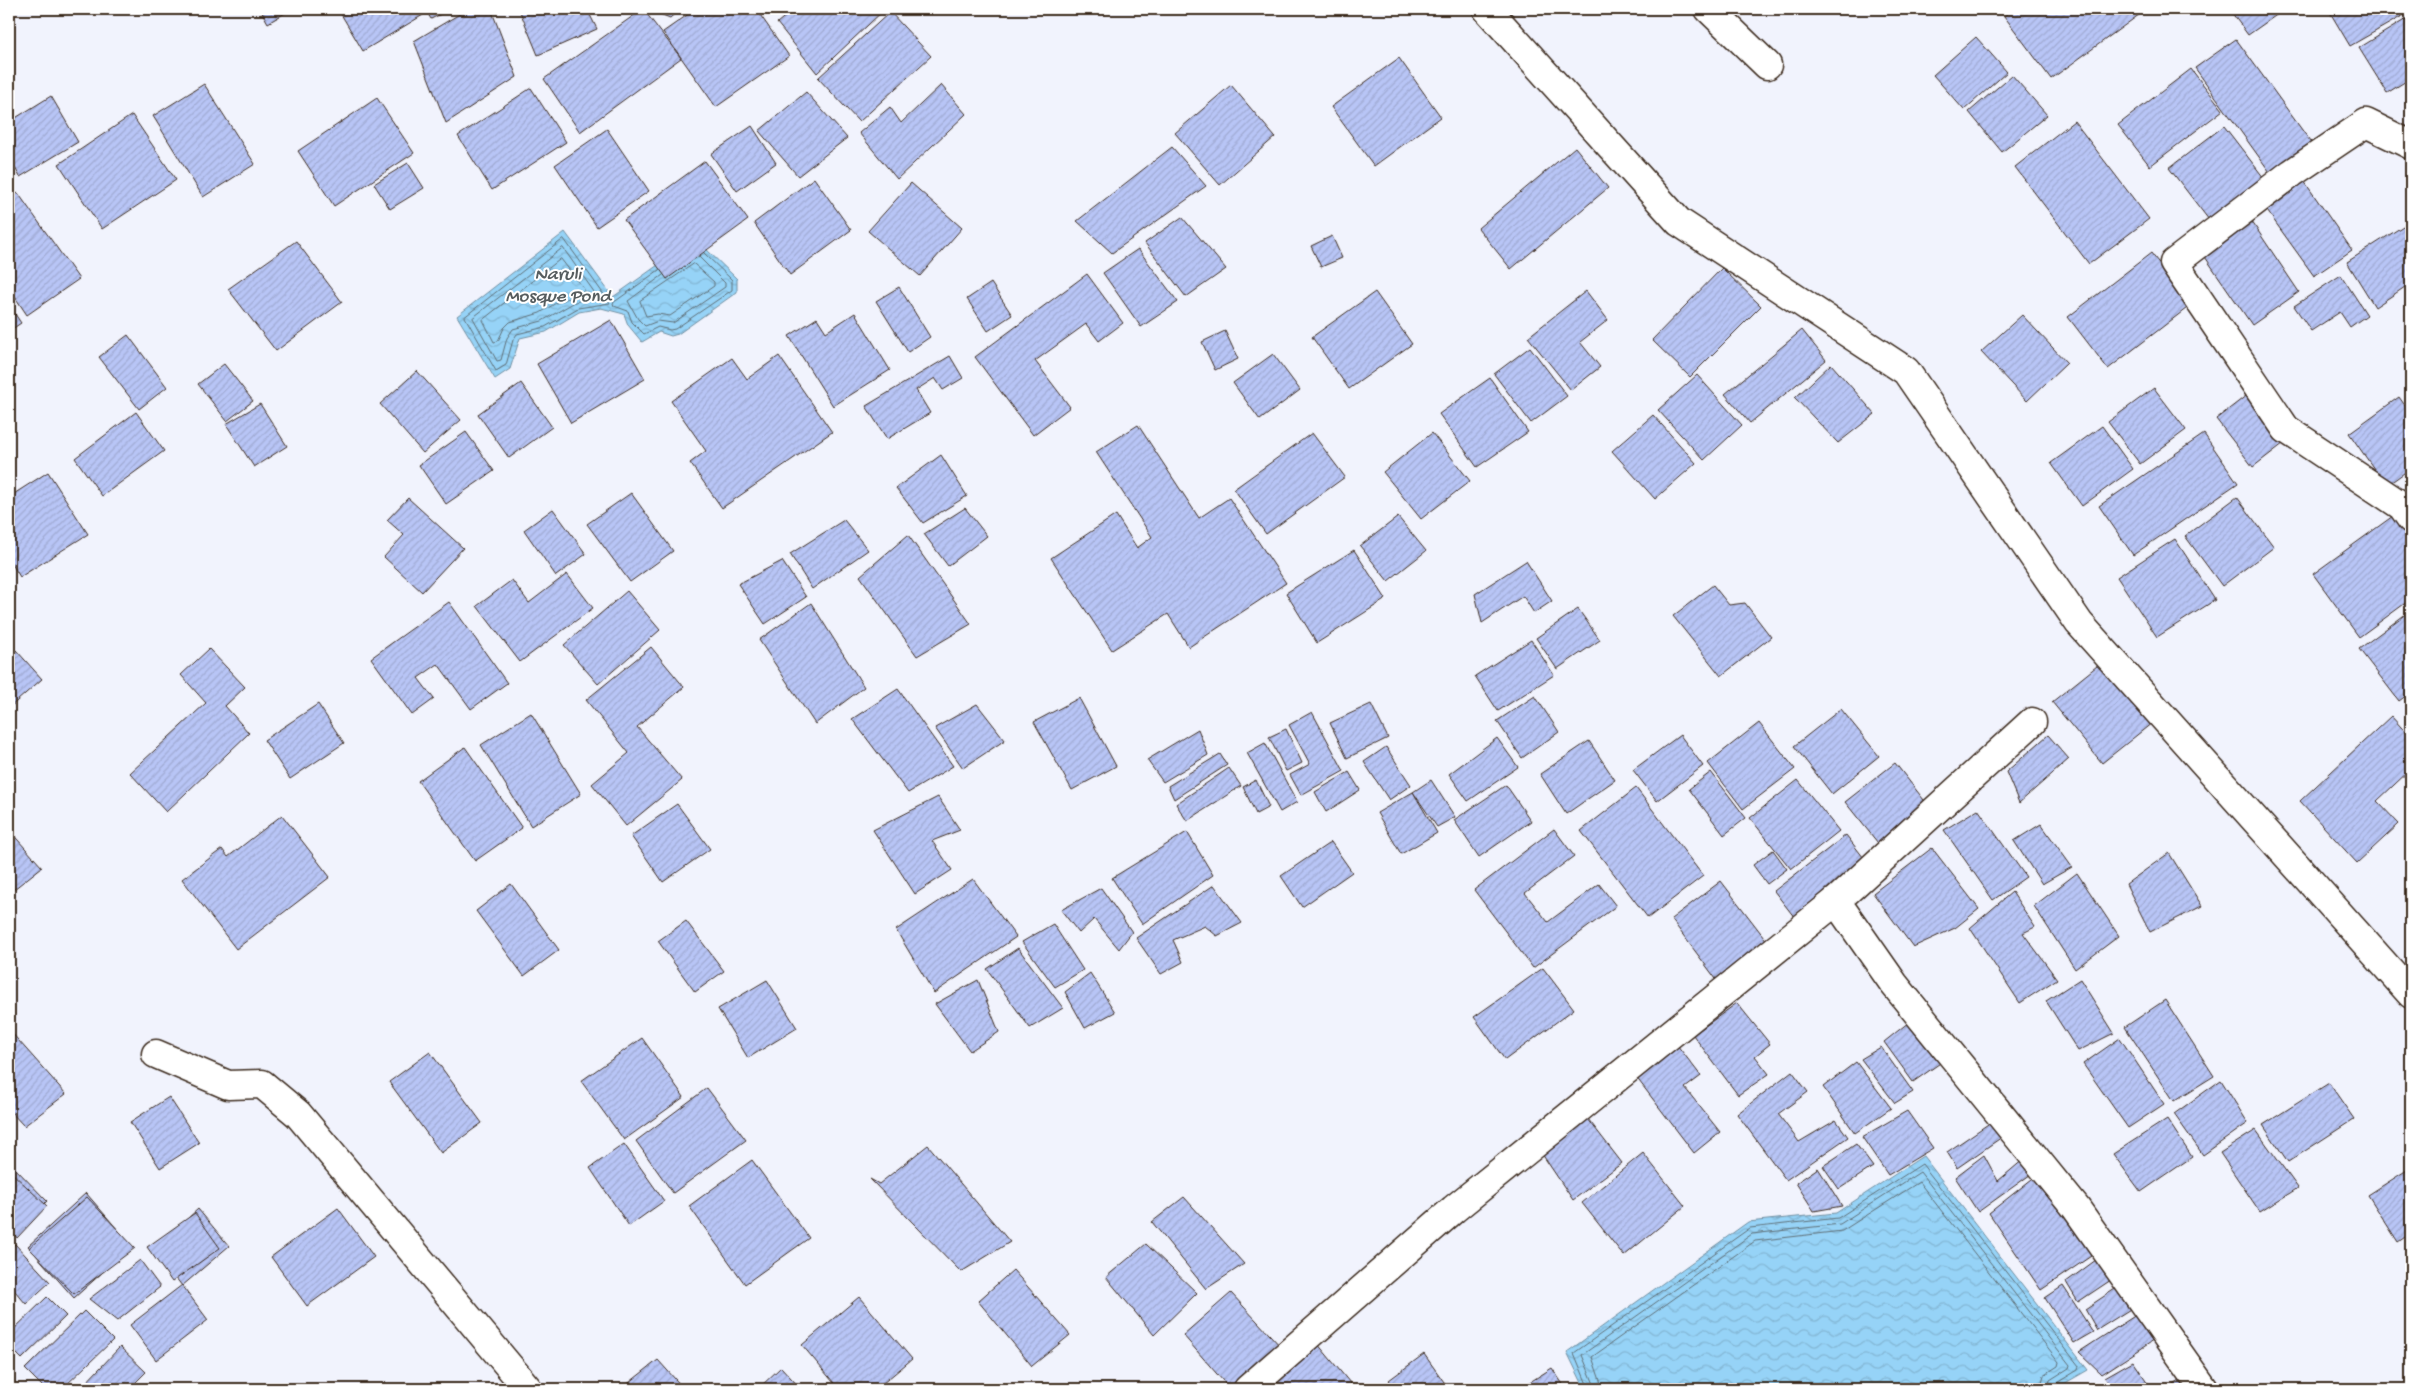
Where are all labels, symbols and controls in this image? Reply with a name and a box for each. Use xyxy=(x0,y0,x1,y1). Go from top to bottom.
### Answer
water label: Naruli Mosque Pond xyxy=(505,264,612,309)

